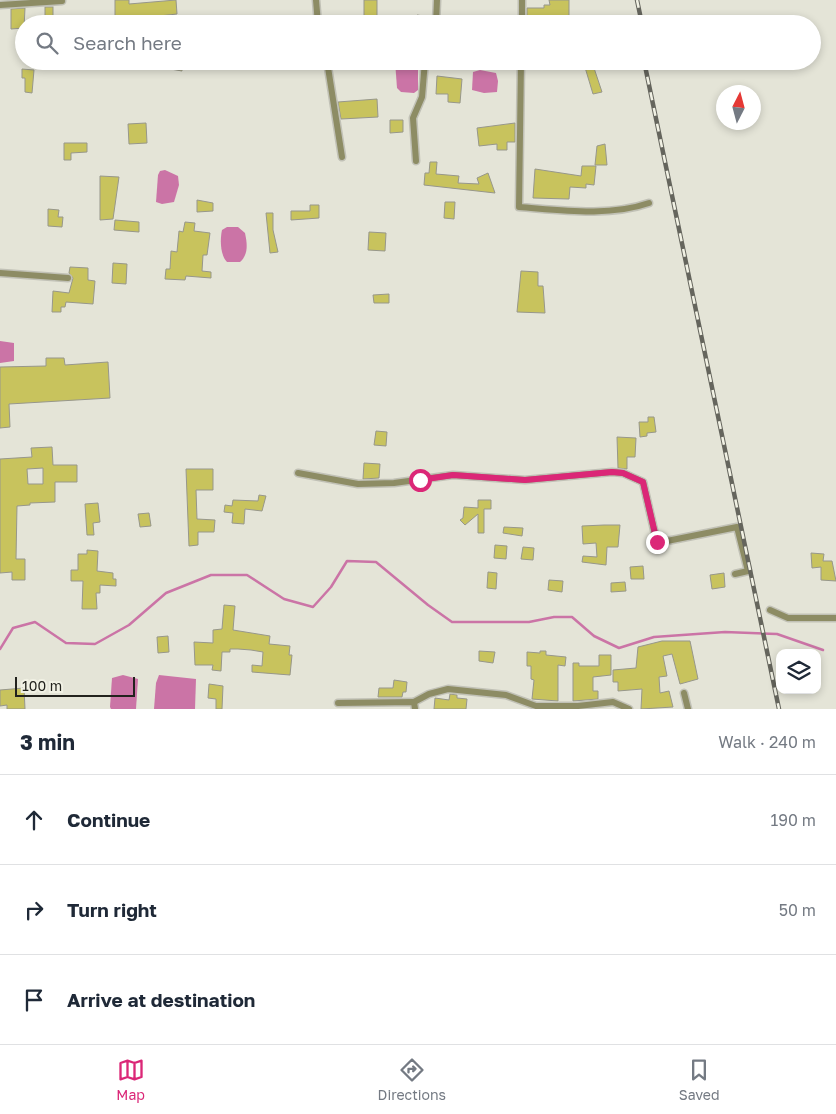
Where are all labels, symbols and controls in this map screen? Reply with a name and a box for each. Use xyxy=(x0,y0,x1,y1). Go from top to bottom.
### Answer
search box xyxy=(15,15,821,70)
icon: search xyxy=(33,29,61,57)
text: Search here xyxy=(73,31,182,54)
north arrow xyxy=(716,85,761,130)
route start xyxy=(409,469,432,492)
route end xyxy=(646,531,669,554)
map controls xyxy=(776,649,821,694)
button: layers xyxy=(776,649,821,694)
scale bar xyxy=(15,674,135,697)
text: 100 m xyxy=(22,677,62,694)
text: 3 min xyxy=(20,729,75,755)
text: Walk · 240 m xyxy=(718,732,816,752)
icon: ahead xyxy=(20,806,48,834)
text: Continue xyxy=(67,808,150,831)
text: 190 m xyxy=(770,810,816,830)
icon: right xyxy=(20,896,48,924)
text: Turn right xyxy=(67,898,157,921)
text: 50 m xyxy=(779,900,816,920)
icon: arrive xyxy=(20,986,48,1014)
text: Arrive at destination xyxy=(67,988,255,1011)
tab: Map xyxy=(116,1056,145,1103)
tab: Directions xyxy=(378,1056,446,1103)
tab: Saved xyxy=(679,1056,720,1103)

